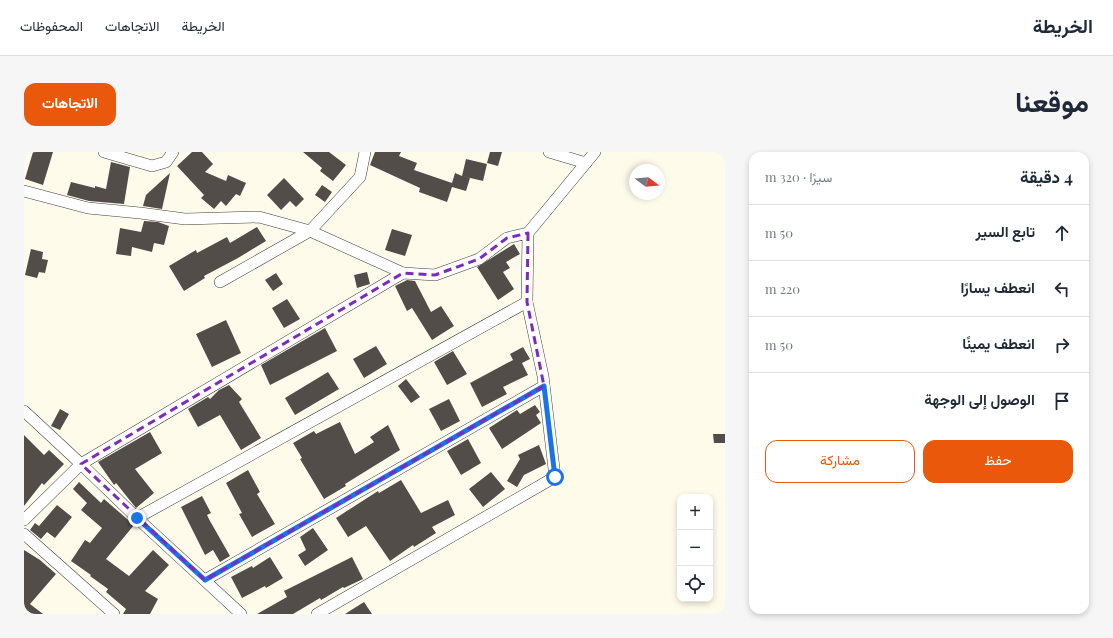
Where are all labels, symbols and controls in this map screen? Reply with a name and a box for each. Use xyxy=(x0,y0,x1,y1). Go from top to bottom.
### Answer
text: الخريطة xyxy=(1033,12,1093,38)
text: المحفوظات xyxy=(20,16,83,35)
text: الاتجاهات xyxy=(105,16,159,35)
text: الخريطة xyxy=(181,16,225,35)
text: موقعنا xyxy=(1015,82,1089,119)
button: الاتجاهات xyxy=(24,83,116,126)
north arrow xyxy=(629,164,665,200)
text: 4 دقيقة xyxy=(1020,165,1073,187)
text: سيرًا · 320 m xyxy=(765,168,832,185)
text: تابع السير xyxy=(976,221,1035,241)
icon: ahead xyxy=(1051,222,1073,244)
text: 50 m xyxy=(765,224,793,241)
text: انعطف يسارًا xyxy=(961,277,1035,297)
icon: left xyxy=(1051,278,1073,300)
text: 220 m xyxy=(765,280,800,297)
text: انعطف يمينًا xyxy=(962,333,1035,353)
icon: right xyxy=(1051,334,1073,356)
text: 50 m xyxy=(765,336,793,353)
text: الوصول إلى الوجهة xyxy=(924,389,1035,409)
icon: arrive xyxy=(1051,390,1073,412)
button: مشاركة xyxy=(765,440,915,483)
button: حفظ xyxy=(923,440,1073,483)
route start xyxy=(546,468,564,486)
map controls xyxy=(677,494,713,602)
button: + xyxy=(677,494,713,530)
route end xyxy=(128,509,146,527)
button: − xyxy=(677,530,713,566)
button: locate xyxy=(677,566,713,602)

